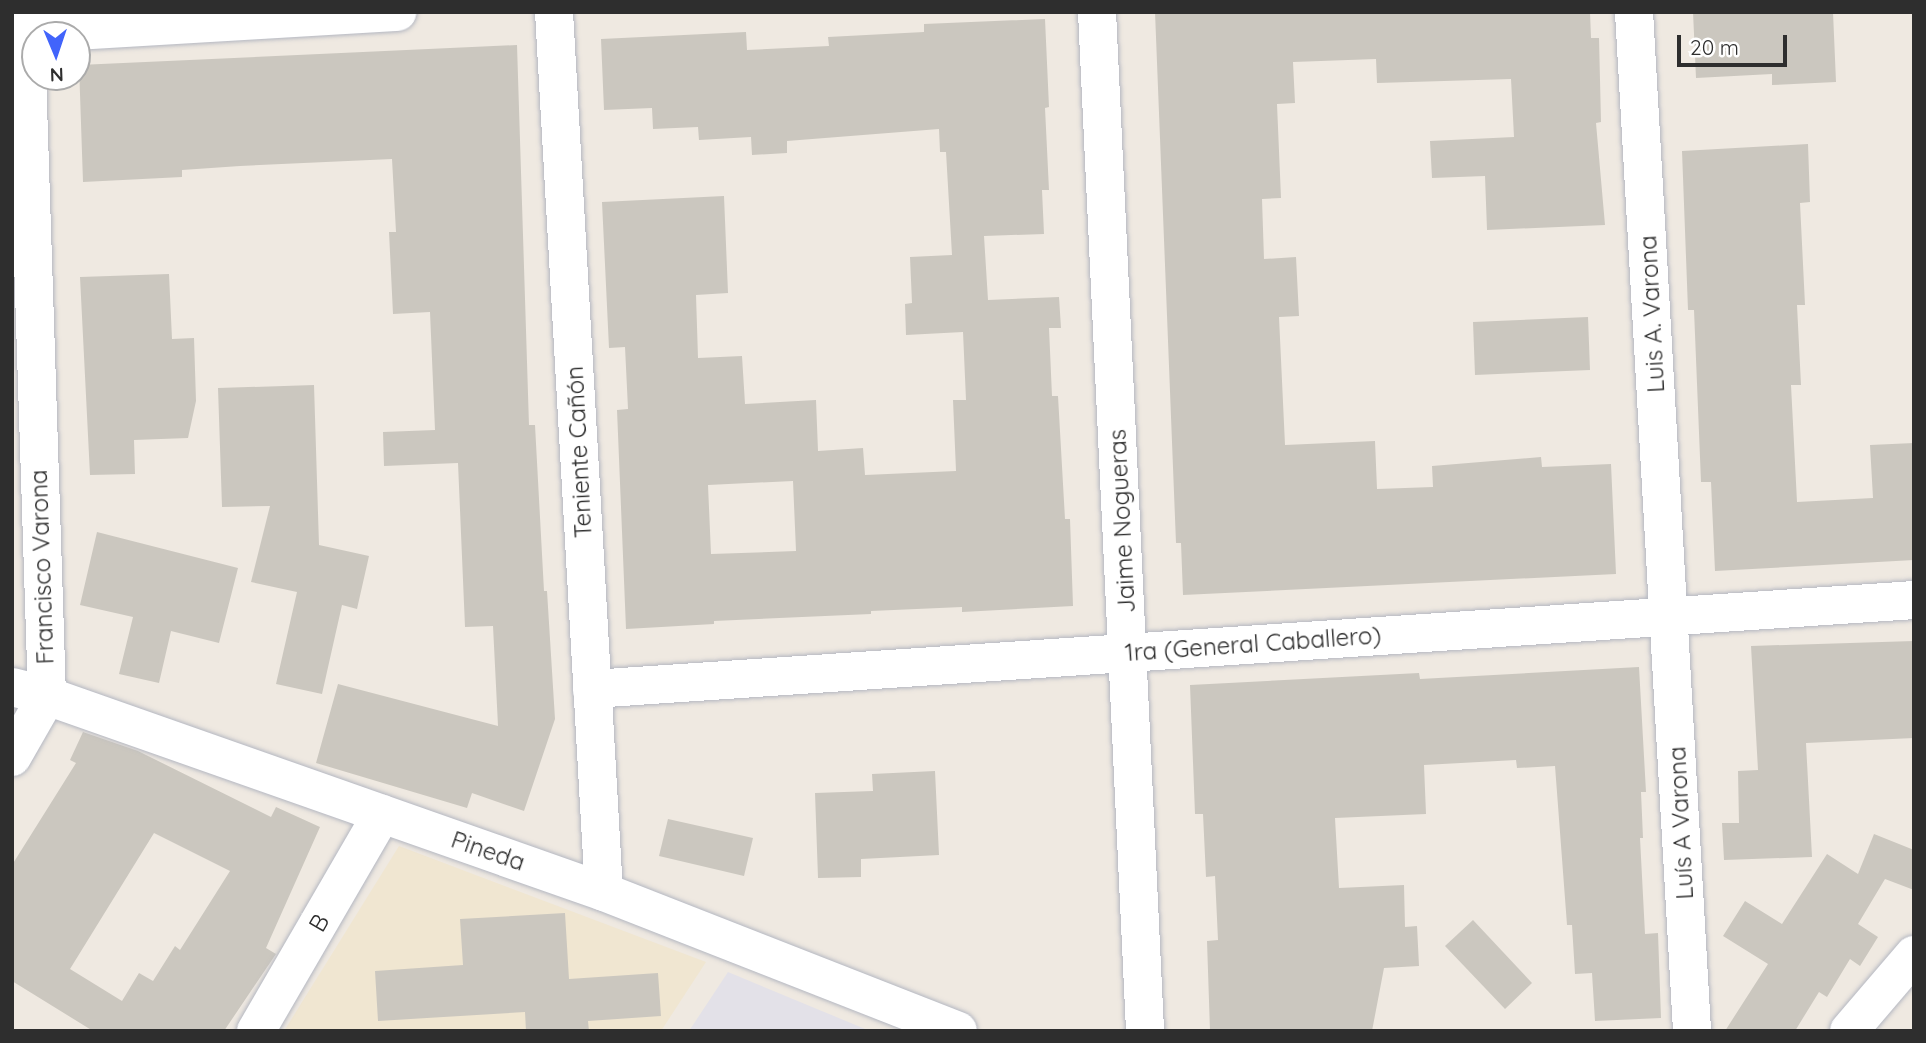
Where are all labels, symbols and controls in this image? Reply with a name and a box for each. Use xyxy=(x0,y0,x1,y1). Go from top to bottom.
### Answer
north arrow xyxy=(21,21,91,91)
scale bar xyxy=(1681,21,1791,65)
text: 20 m xyxy=(1690,34,1739,60)
text: N xyxy=(49,63,64,87)
street label: Luis A. Varona xyxy=(1633,235,1671,393)
street label: Teniente Cañón xyxy=(560,365,598,539)
street label: Jaime Nogueras xyxy=(1103,428,1141,614)
street label: Francisco Varona xyxy=(24,469,60,665)
street label: 1ra (General Caballero) xyxy=(1124,621,1382,667)
street label: Luís A Varona xyxy=(1663,746,1699,900)
street label: Pineda xyxy=(447,825,529,877)
street label: B xyxy=(303,909,335,937)

